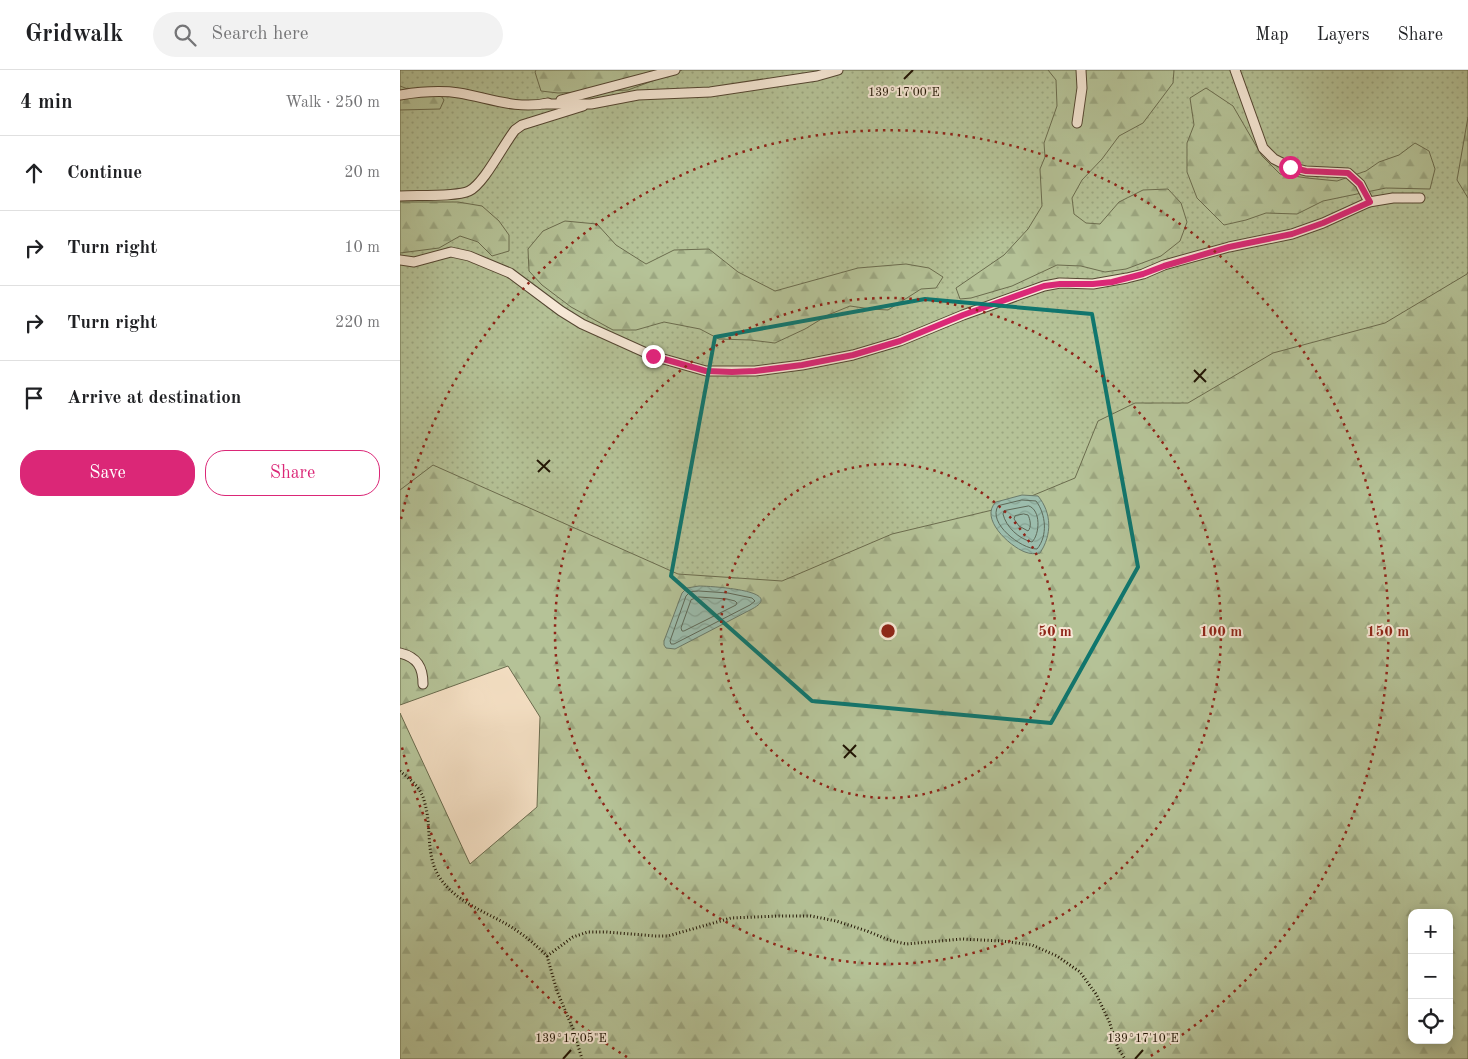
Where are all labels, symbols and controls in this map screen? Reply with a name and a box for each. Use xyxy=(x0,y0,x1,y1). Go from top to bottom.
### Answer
search box xyxy=(153,12,503,57)
icon: search xyxy=(171,21,199,49)
text: Gridwalk xyxy=(25,23,123,47)
text: Search here xyxy=(211,25,309,44)
text: Map xyxy=(1255,26,1289,44)
text: Layers xyxy=(1317,26,1369,44)
text: Share xyxy=(1397,26,1443,44)
text: 139°17'00"E xyxy=(868,87,940,99)
text: 4 min xyxy=(20,92,73,113)
text: Walk · 250 m xyxy=(285,95,380,111)
route start xyxy=(1279,156,1302,179)
icon: ahead xyxy=(20,159,48,187)
text: Continue xyxy=(67,164,142,183)
text: 20 m xyxy=(344,165,380,181)
icon: right xyxy=(20,234,48,262)
text: Turn right xyxy=(67,239,157,258)
text: 10 m xyxy=(344,240,380,256)
icon: right xyxy=(20,309,48,337)
text: Turn right xyxy=(67,314,157,333)
text: 220 m xyxy=(335,315,380,331)
route end xyxy=(642,345,665,368)
icon: arrive xyxy=(20,384,48,412)
text: Arrive at destination xyxy=(67,389,241,408)
button: Save xyxy=(20,450,195,496)
button: Share xyxy=(205,450,380,496)
centre of rings xyxy=(879,622,897,640)
text: 50 m xyxy=(1038,625,1072,640)
text: 100 m xyxy=(1200,625,1242,640)
text: 150 m xyxy=(1367,625,1409,640)
map controls xyxy=(1408,909,1453,1044)
button: + xyxy=(1408,909,1453,954)
button: − xyxy=(1408,954,1453,999)
button: locate xyxy=(1408,999,1453,1044)
text: 139°17'05"E xyxy=(535,1032,607,1045)
text: 139°17'10"E xyxy=(1107,1033,1179,1045)

